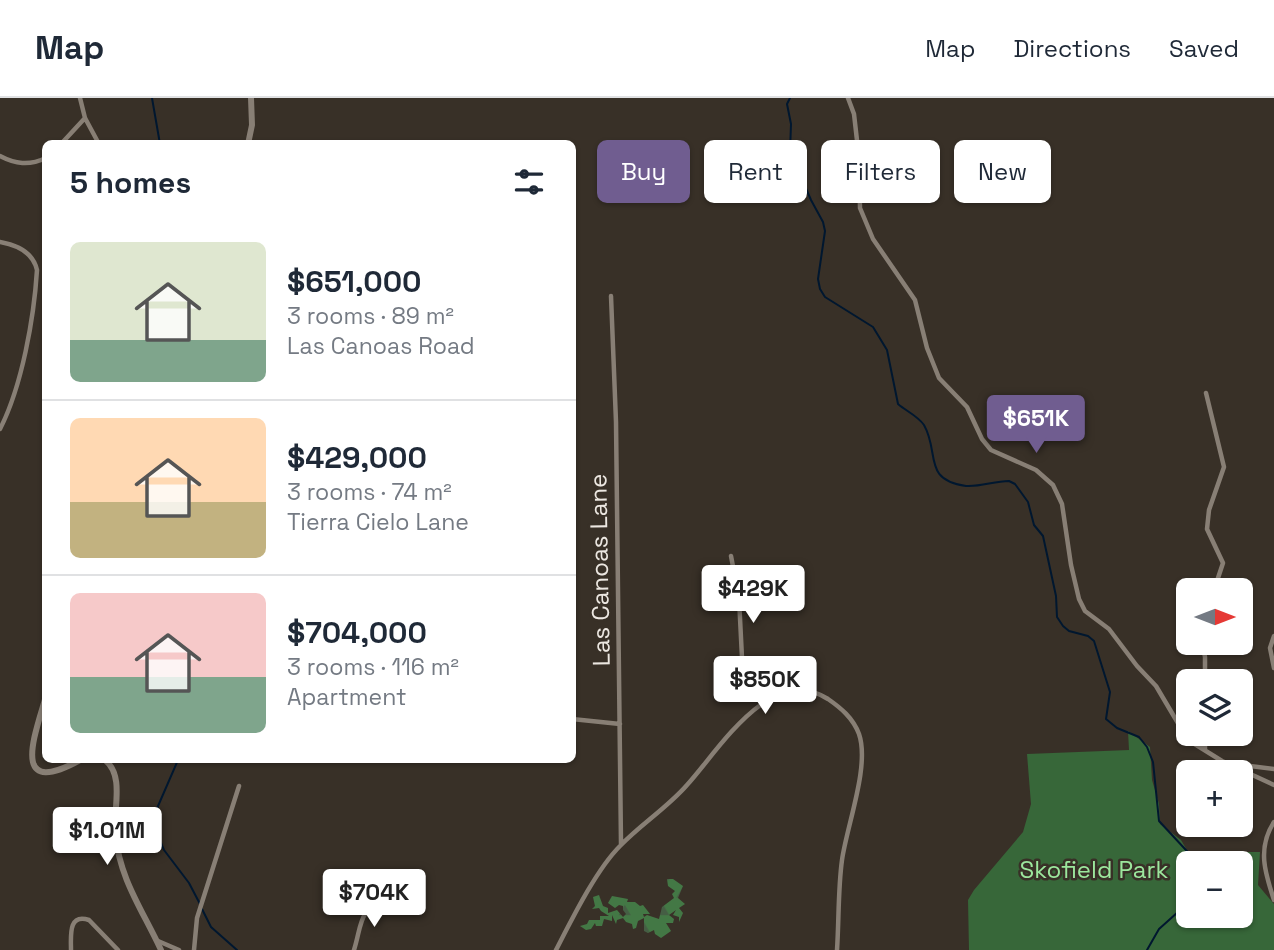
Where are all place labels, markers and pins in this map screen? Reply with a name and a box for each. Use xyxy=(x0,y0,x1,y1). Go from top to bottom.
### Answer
pin: $651K xyxy=(987,396,1085,455)
pin: $429K xyxy=(704,566,802,625)
pin: $850K xyxy=(716,656,814,716)
pin: $1.01M xyxy=(50,808,164,867)
pin: $704K xyxy=(325,870,423,929)

